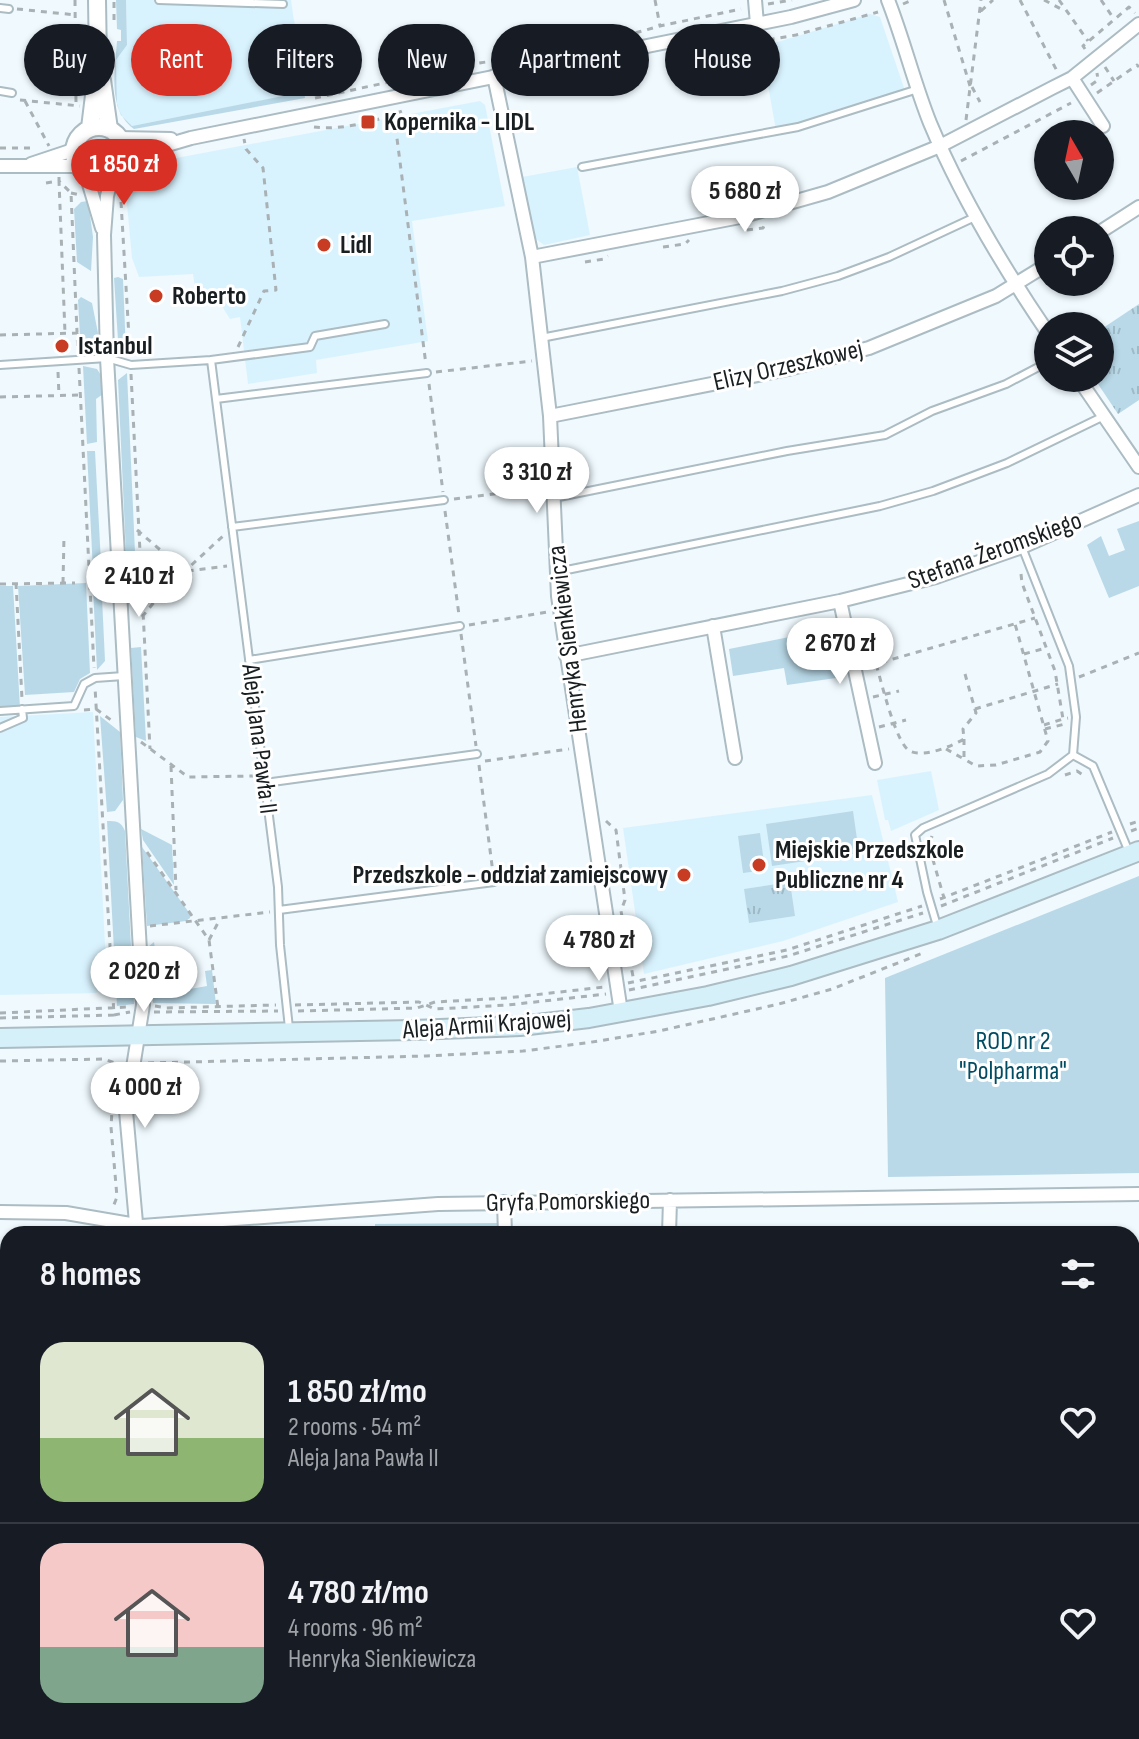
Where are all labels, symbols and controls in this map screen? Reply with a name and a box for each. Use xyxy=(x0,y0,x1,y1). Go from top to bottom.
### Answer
chip: Buy xyxy=(24,24,115,96)
chip: Rent xyxy=(131,24,232,96)
chip: Filters xyxy=(248,24,362,96)
chip: New xyxy=(378,24,475,96)
chip: Apartment xyxy=(491,24,649,96)
chip: House xyxy=(665,24,780,96)
place label: Kopernika - LIDL xyxy=(384,107,534,138)
marker: Kopernika - LIDL xyxy=(359,113,377,131)
north arrow xyxy=(1034,120,1114,200)
map controls xyxy=(1034,120,1114,392)
pin: 1 850 zł xyxy=(41,139,207,207)
text: 1 850 zł xyxy=(89,149,159,180)
pin: 5 680 zł xyxy=(662,166,828,234)
text: 5 680 zł xyxy=(709,176,781,207)
button: locate xyxy=(1034,216,1114,296)
place label: Lidl xyxy=(340,230,372,261)
marker: Lidl xyxy=(315,236,333,254)
place label: Roberto xyxy=(172,281,246,312)
marker: Roberto xyxy=(147,287,165,305)
button: layers xyxy=(1034,312,1114,392)
place label: Istanbul xyxy=(78,331,152,362)
street label: Elizy Orzeszkowej xyxy=(710,334,866,398)
marker: Istanbul xyxy=(53,337,71,355)
pin: 3 310 zł xyxy=(454,447,620,515)
text: 3 310 zł xyxy=(502,457,572,488)
street label: Stefana Żeromskiego xyxy=(904,505,1086,597)
street label: Henryka Sienkiewicza xyxy=(541,544,595,734)
pin: 2 410 zł xyxy=(56,551,222,619)
text: 2 410 zł xyxy=(104,561,174,592)
pin: 2 670 zł xyxy=(757,618,923,686)
text: 2 670 zł xyxy=(805,628,875,659)
street label: Aleja Jana Pawła II xyxy=(234,661,284,816)
place label: Miejskie Przedszkole Publiczne nr 4 xyxy=(775,835,964,896)
marker: Miejskie Przedszkole Publiczne nr 4 xyxy=(750,856,768,874)
place label: Przedszkole - oddział zamiejscowy xyxy=(353,860,668,891)
marker: Przedszkole - oddział zamiejscowy xyxy=(675,866,693,884)
pin: 4 780 zł xyxy=(516,915,682,983)
text: 4 780 zł xyxy=(563,925,635,956)
pin: 2 020 zł xyxy=(61,946,227,1014)
text: 2 020 zł xyxy=(108,956,180,987)
street label: Aleja Armii Krajowej xyxy=(401,1004,572,1046)
park label: ROD nr 2 "Polpharma" xyxy=(959,1026,1067,1087)
pin: 4 000 zł xyxy=(62,1062,228,1130)
text: 4 000 zł xyxy=(109,1072,181,1103)
street label: Gryfa Pomorskiego xyxy=(486,1185,650,1219)
icon: filters xyxy=(1056,1252,1100,1296)
text: 8 homes xyxy=(40,1254,141,1295)
text: 1 850 zł/mo xyxy=(288,1371,427,1412)
icon: home xyxy=(104,1374,200,1470)
icon: heart xyxy=(1056,1400,1100,1444)
text: 2 rooms · 54 m² xyxy=(288,1412,421,1443)
text: Aleja Jana Pawła II xyxy=(288,1443,439,1474)
text: 4 780 zł/mo xyxy=(288,1572,429,1613)
icon: home xyxy=(104,1575,200,1671)
icon: heart xyxy=(1056,1601,1100,1645)
text: 4 rooms · 96 m² xyxy=(288,1613,423,1644)
text: Henryka Sienkiewicza xyxy=(288,1644,476,1675)

